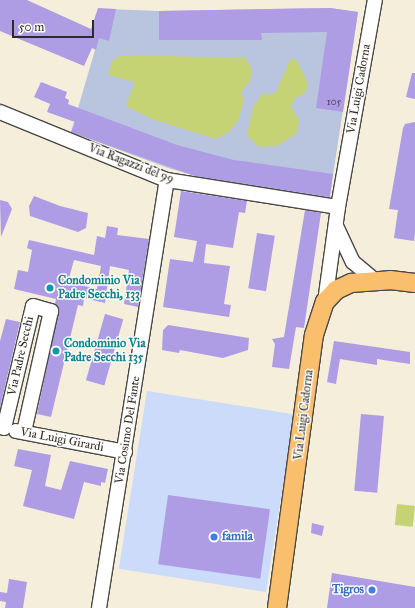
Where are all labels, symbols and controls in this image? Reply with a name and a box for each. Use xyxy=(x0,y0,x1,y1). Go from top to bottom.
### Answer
scale bar xyxy=(14,12,96,38)
text: 50 m xyxy=(19,20,44,34)
street label: Via Luigi Cadorna xyxy=(344,43,374,135)
house number: 105 xyxy=(327,97,341,109)
street label: Via Ragazzi del 99 xyxy=(86,141,176,187)
place label: Condominio Via Padre Secchi, 133 xyxy=(58,274,140,302)
marker: Condominio Via Padre Secchi, 133 xyxy=(45,283,55,293)
street label: Via Padre Secchi xyxy=(5,315,37,397)
place label: Condominio Via Padre Secchi 135 xyxy=(64,337,145,365)
marker: Condominio Via Padre Secchi 135 xyxy=(51,346,61,356)
street label: Via Luigi Cadorna xyxy=(291,369,317,461)
street label: Via Cosimo Del Fante xyxy=(112,375,144,485)
street label: Via Luigi Girardi xyxy=(19,425,105,455)
place label: famila xyxy=(222,530,253,544)
marker: famila xyxy=(209,532,219,542)
place label: Tigros xyxy=(332,583,364,597)
marker: Tigros xyxy=(367,585,377,595)

